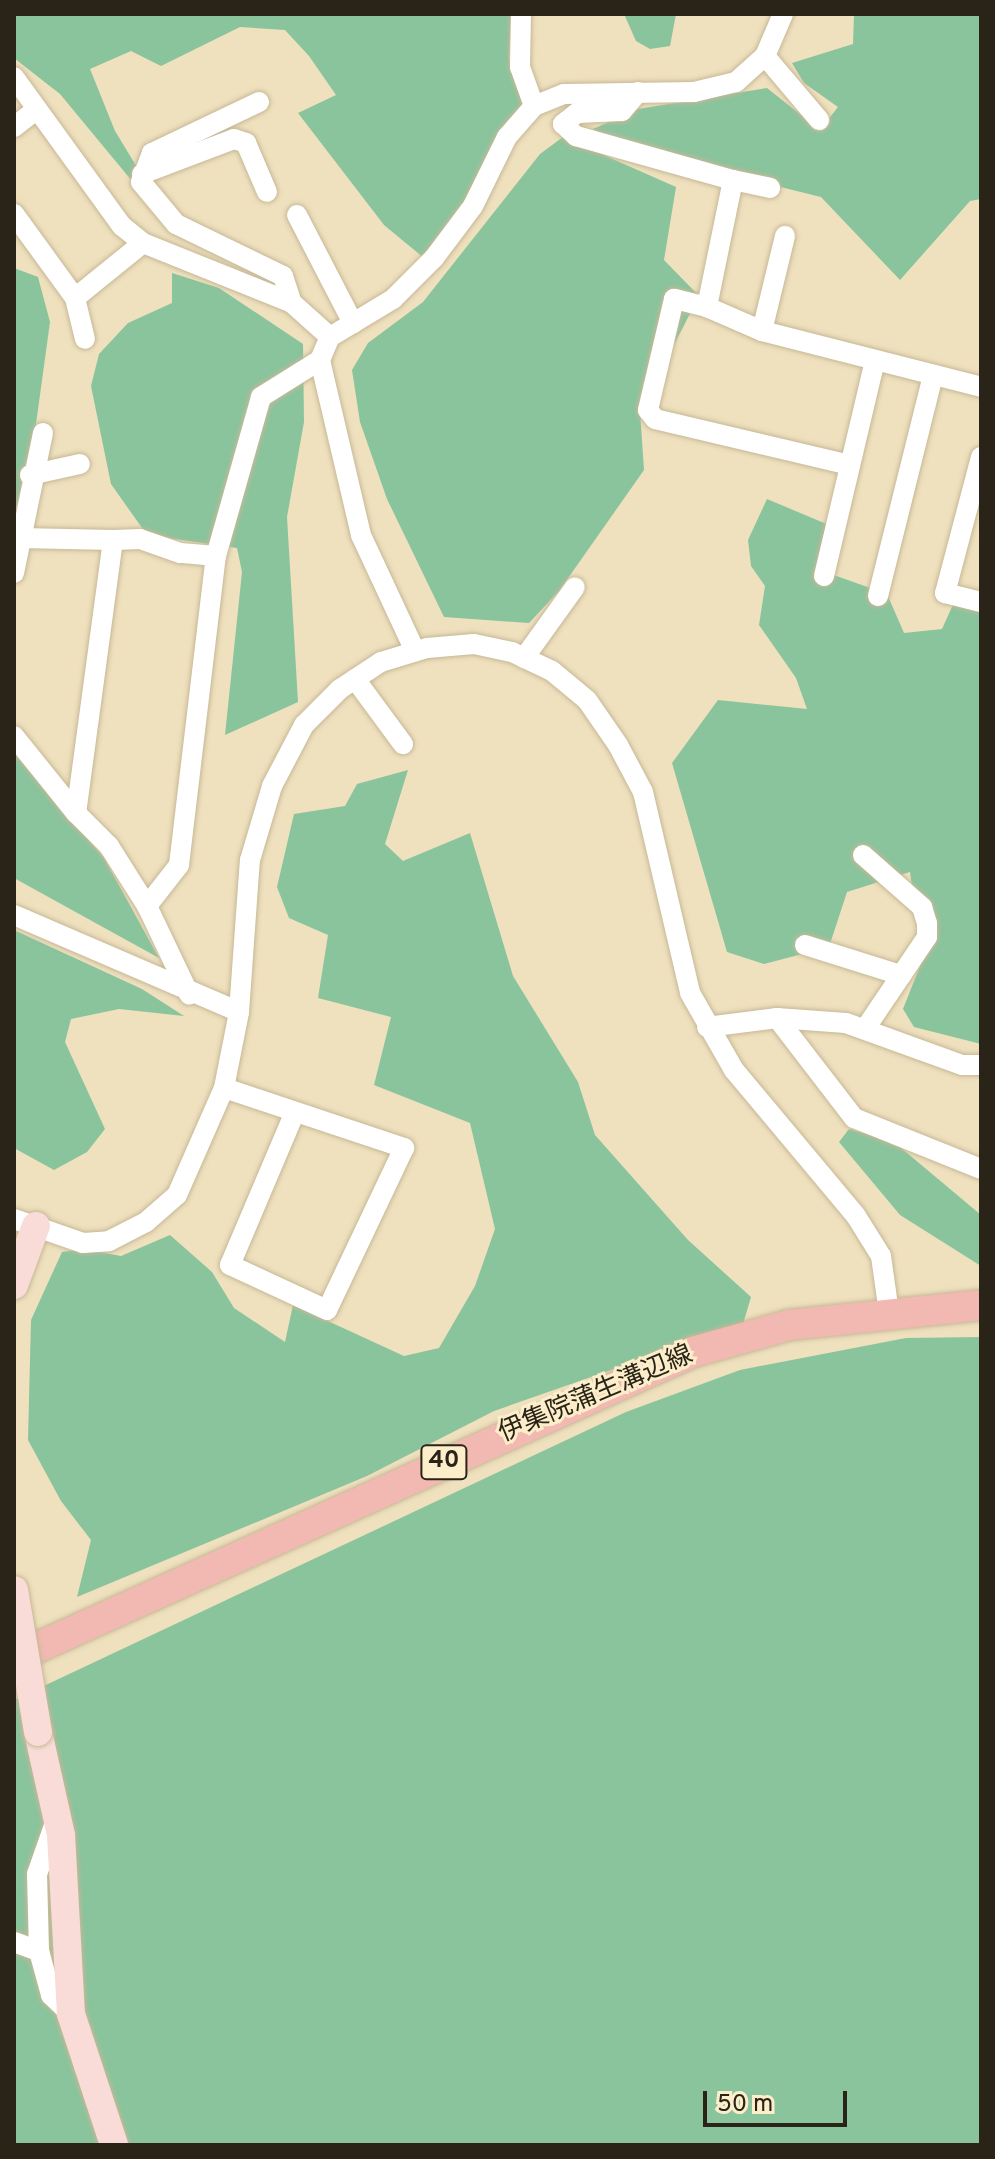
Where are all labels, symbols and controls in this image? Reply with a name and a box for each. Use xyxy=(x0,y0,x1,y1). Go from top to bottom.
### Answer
street label: 伊集院蒲生溝辺線 xyxy=(494,1340,698,1450)
road number: 40 xyxy=(420,1442,468,1482)
scale bar xyxy=(707,2075,851,2125)
text: 50 m xyxy=(717,2090,773,2120)

